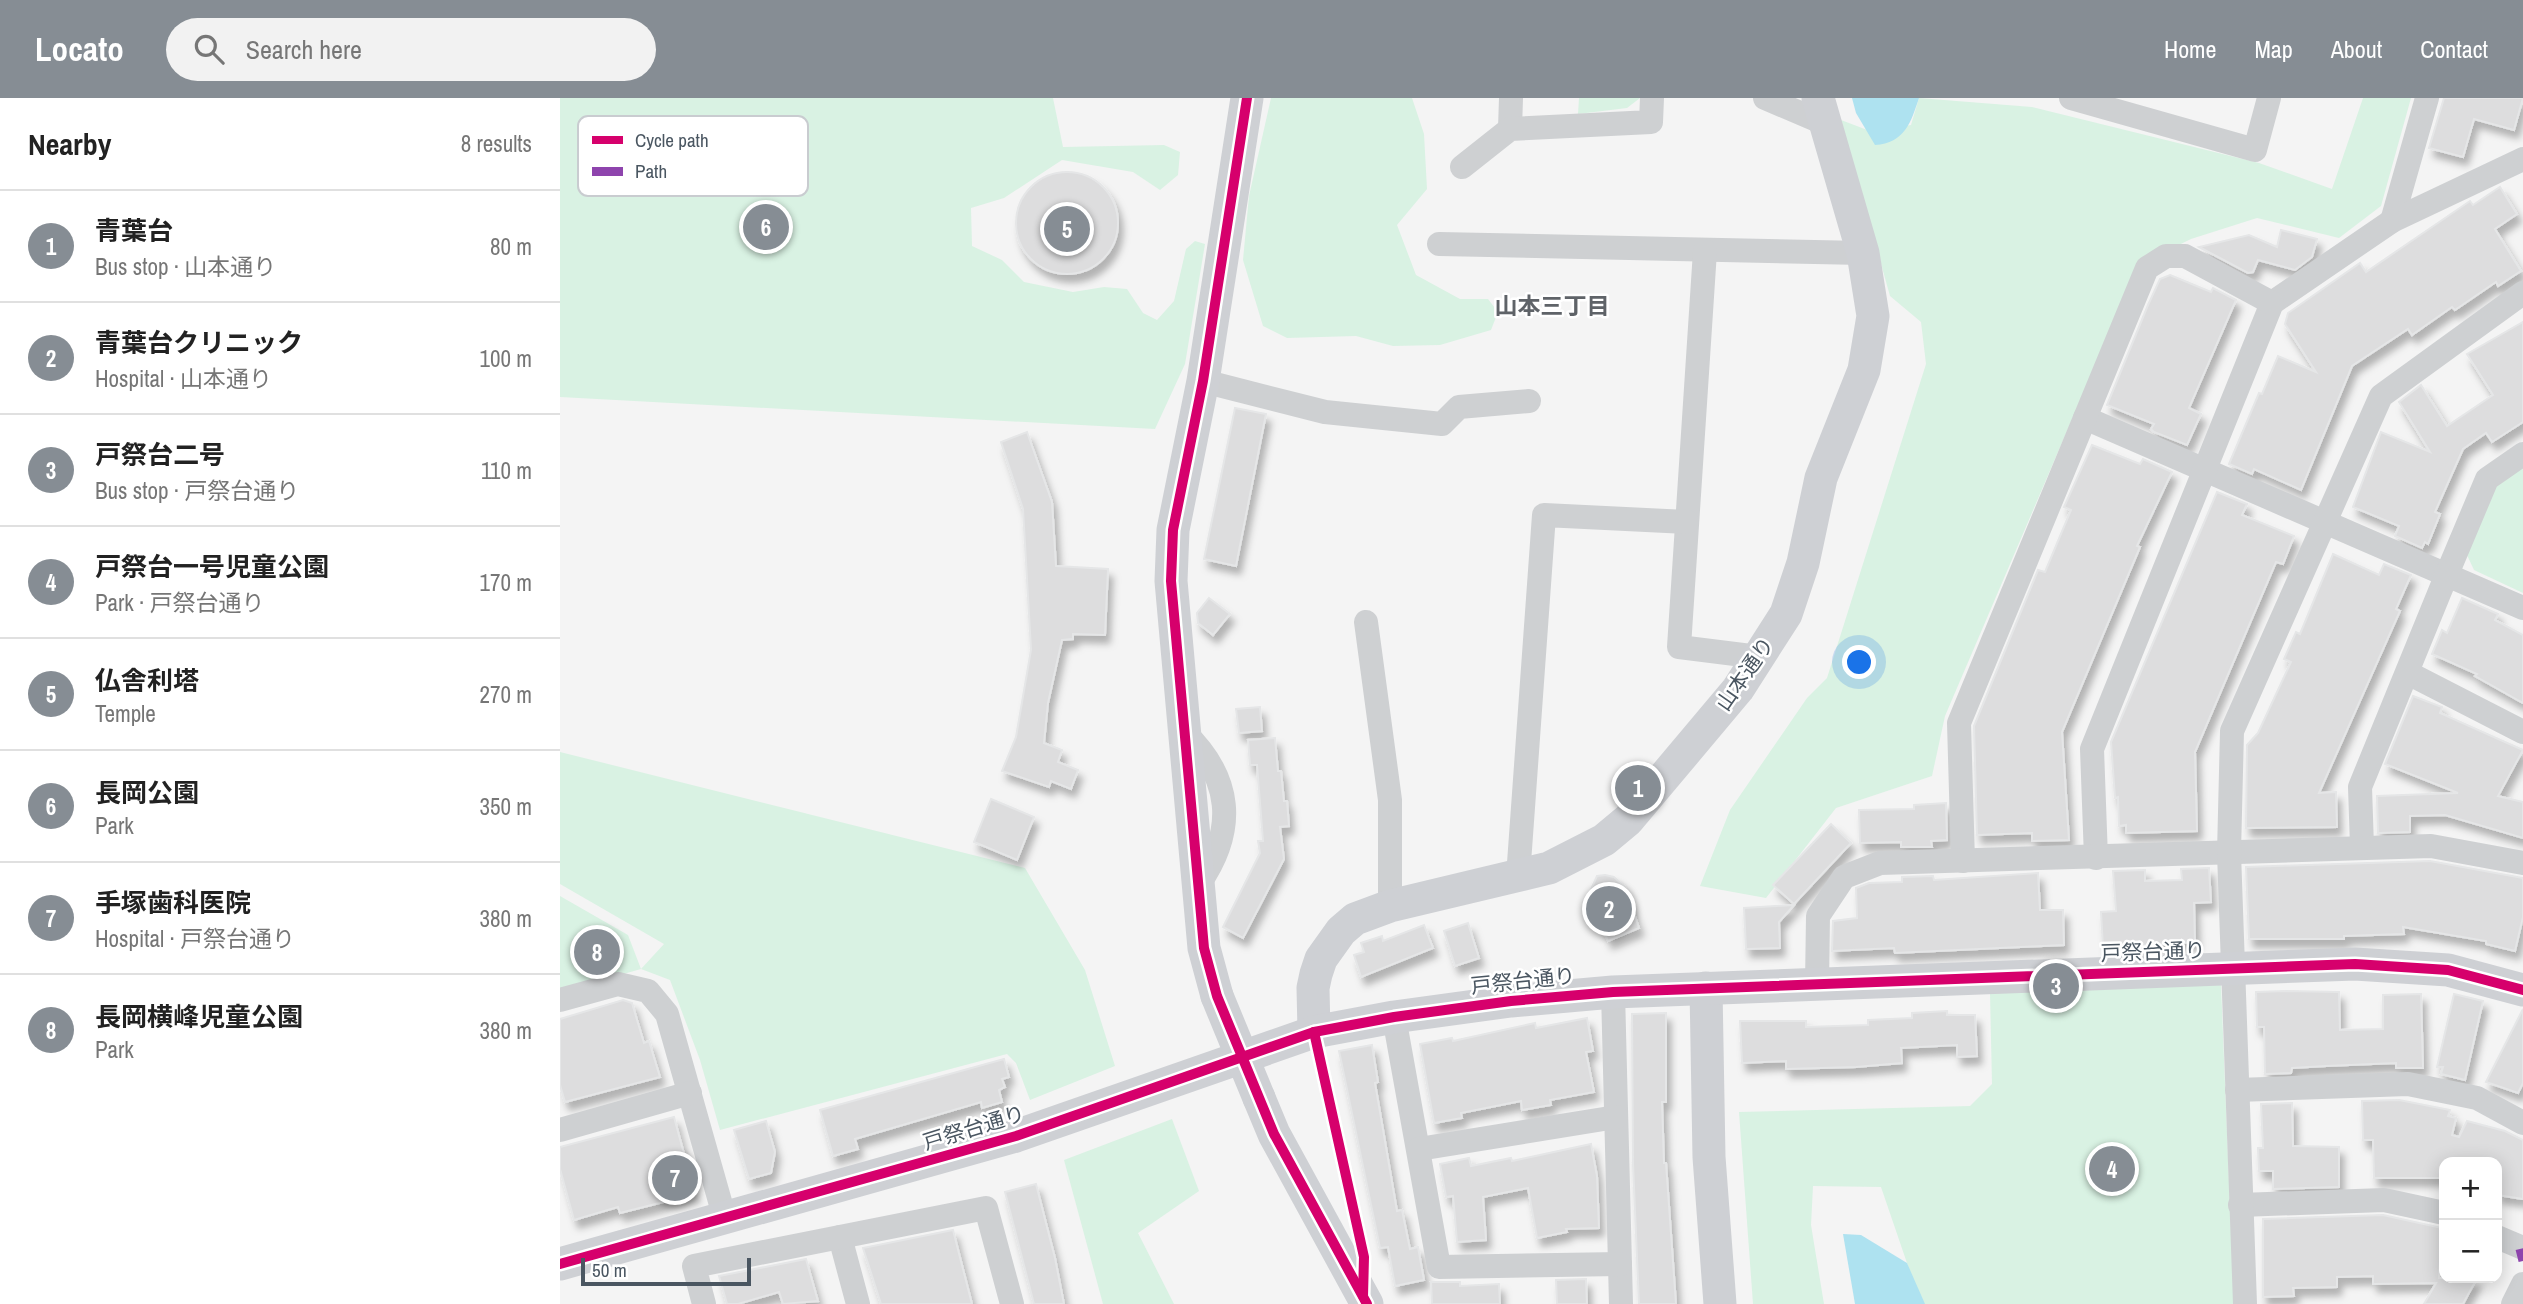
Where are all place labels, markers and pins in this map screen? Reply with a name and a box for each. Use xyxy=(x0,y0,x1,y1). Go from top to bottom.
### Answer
pin: 6 xyxy=(743,201,789,253)
pin: 5 xyxy=(1044,203,1090,255)
pin: 1 xyxy=(1615,762,1661,814)
pin: 2 xyxy=(1586,883,1632,935)
pin: 8 xyxy=(574,926,620,978)
pin: 3 xyxy=(2033,960,2079,1012)
pin: 4 xyxy=(2089,1143,2135,1195)
pin: 7 xyxy=(652,1152,698,1204)

